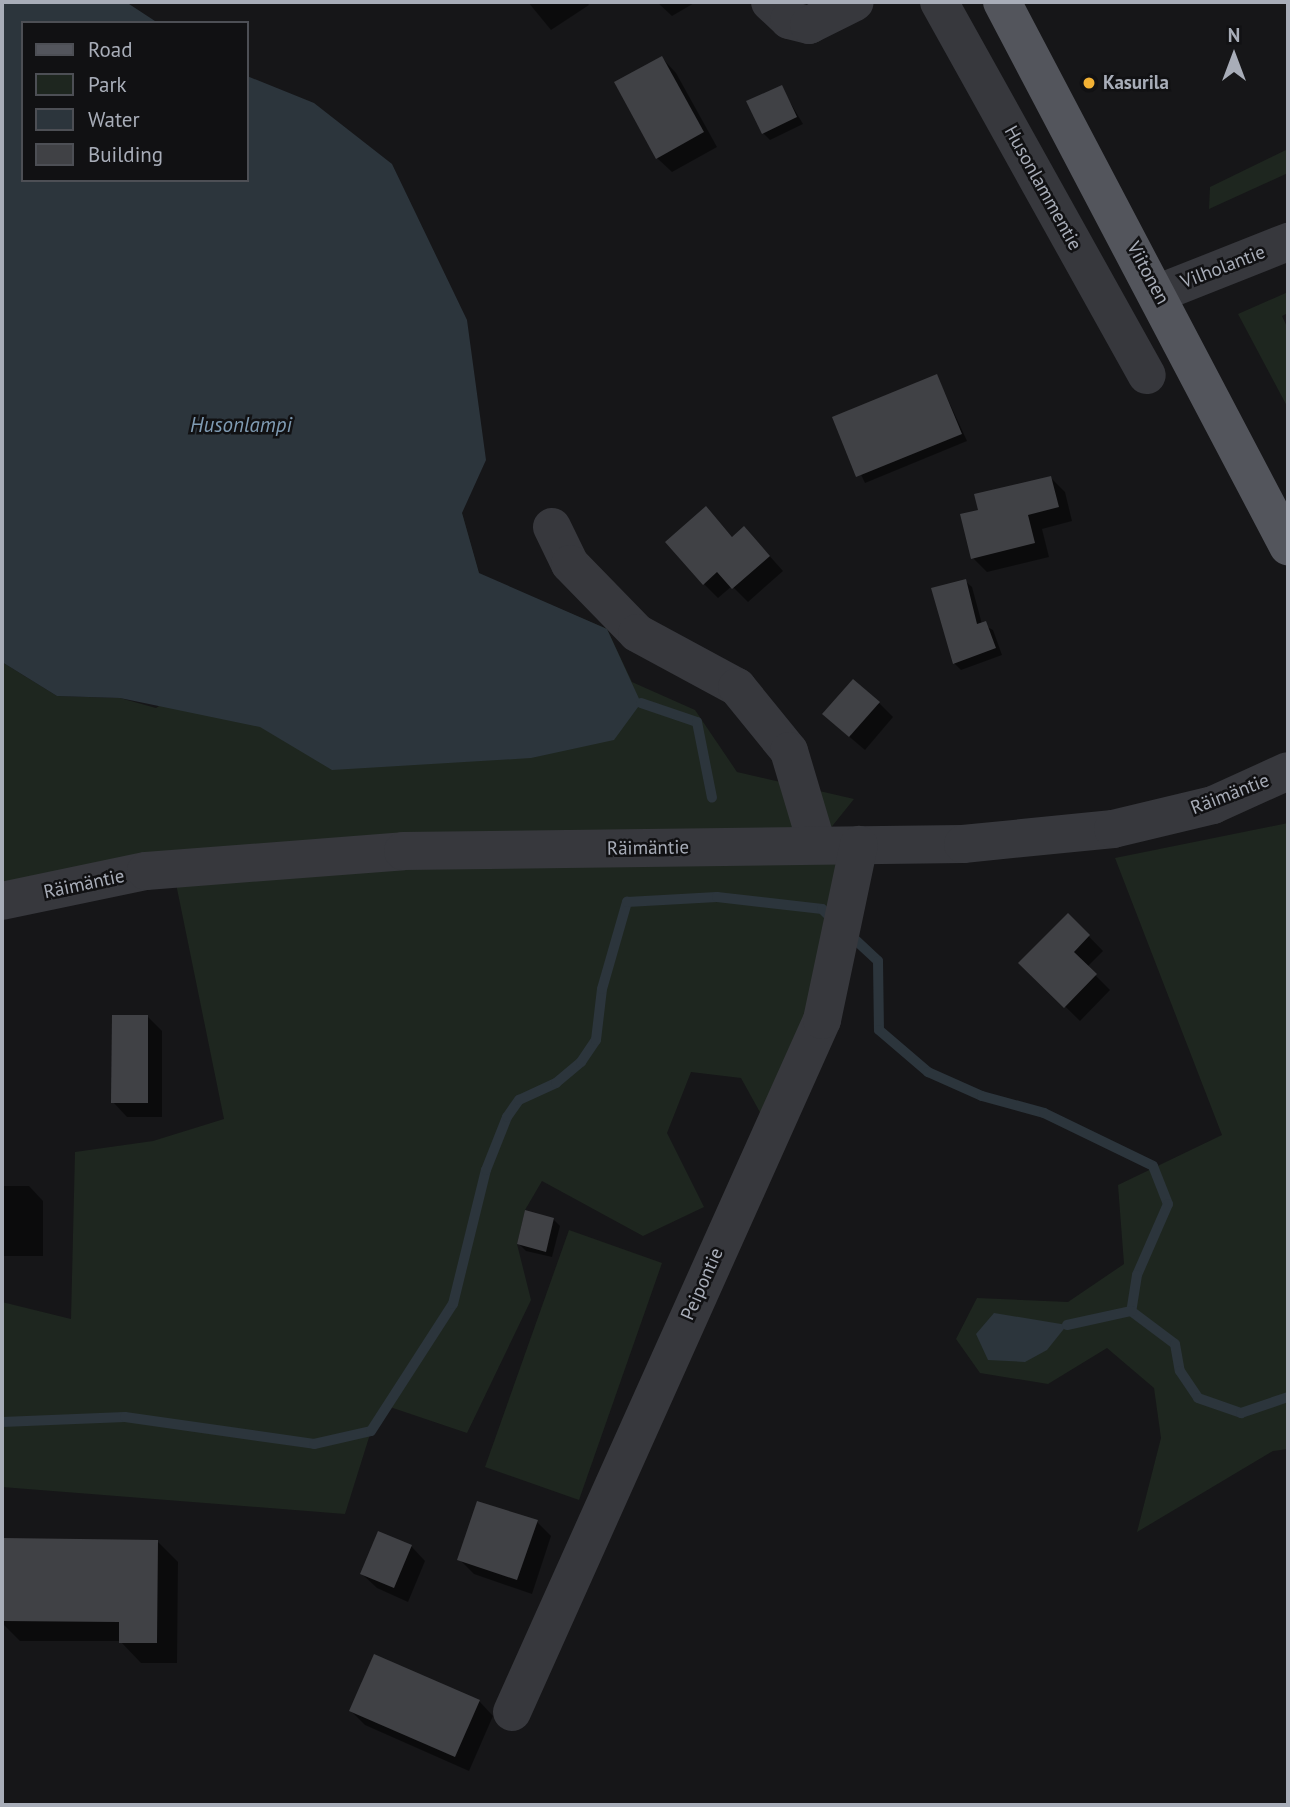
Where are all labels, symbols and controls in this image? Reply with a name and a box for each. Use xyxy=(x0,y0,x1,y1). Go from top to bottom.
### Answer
legend xyxy=(21,21,248,182)
north arrow xyxy=(1199,21,1269,91)
text: N xyxy=(1228,23,1240,47)
text: Road xyxy=(88,36,132,63)
text: Park xyxy=(88,71,127,98)
place label: Kasurila xyxy=(1103,72,1169,94)
marker: Kasurila xyxy=(1081,75,1097,91)
text: Water xyxy=(88,106,140,133)
street label: Husonlammentie xyxy=(999,122,1087,254)
text: Building xyxy=(88,141,163,168)
street label: Viitonen xyxy=(1122,238,1174,308)
street label: Vilholantie xyxy=(1178,240,1268,294)
water label: Husonlampi xyxy=(190,412,292,438)
street label: Räimäntie xyxy=(1188,769,1272,819)
street label: Räimäntie xyxy=(607,836,689,860)
street label: Räimäntie xyxy=(41,864,127,904)
street label: Peipontie xyxy=(676,1244,728,1324)

